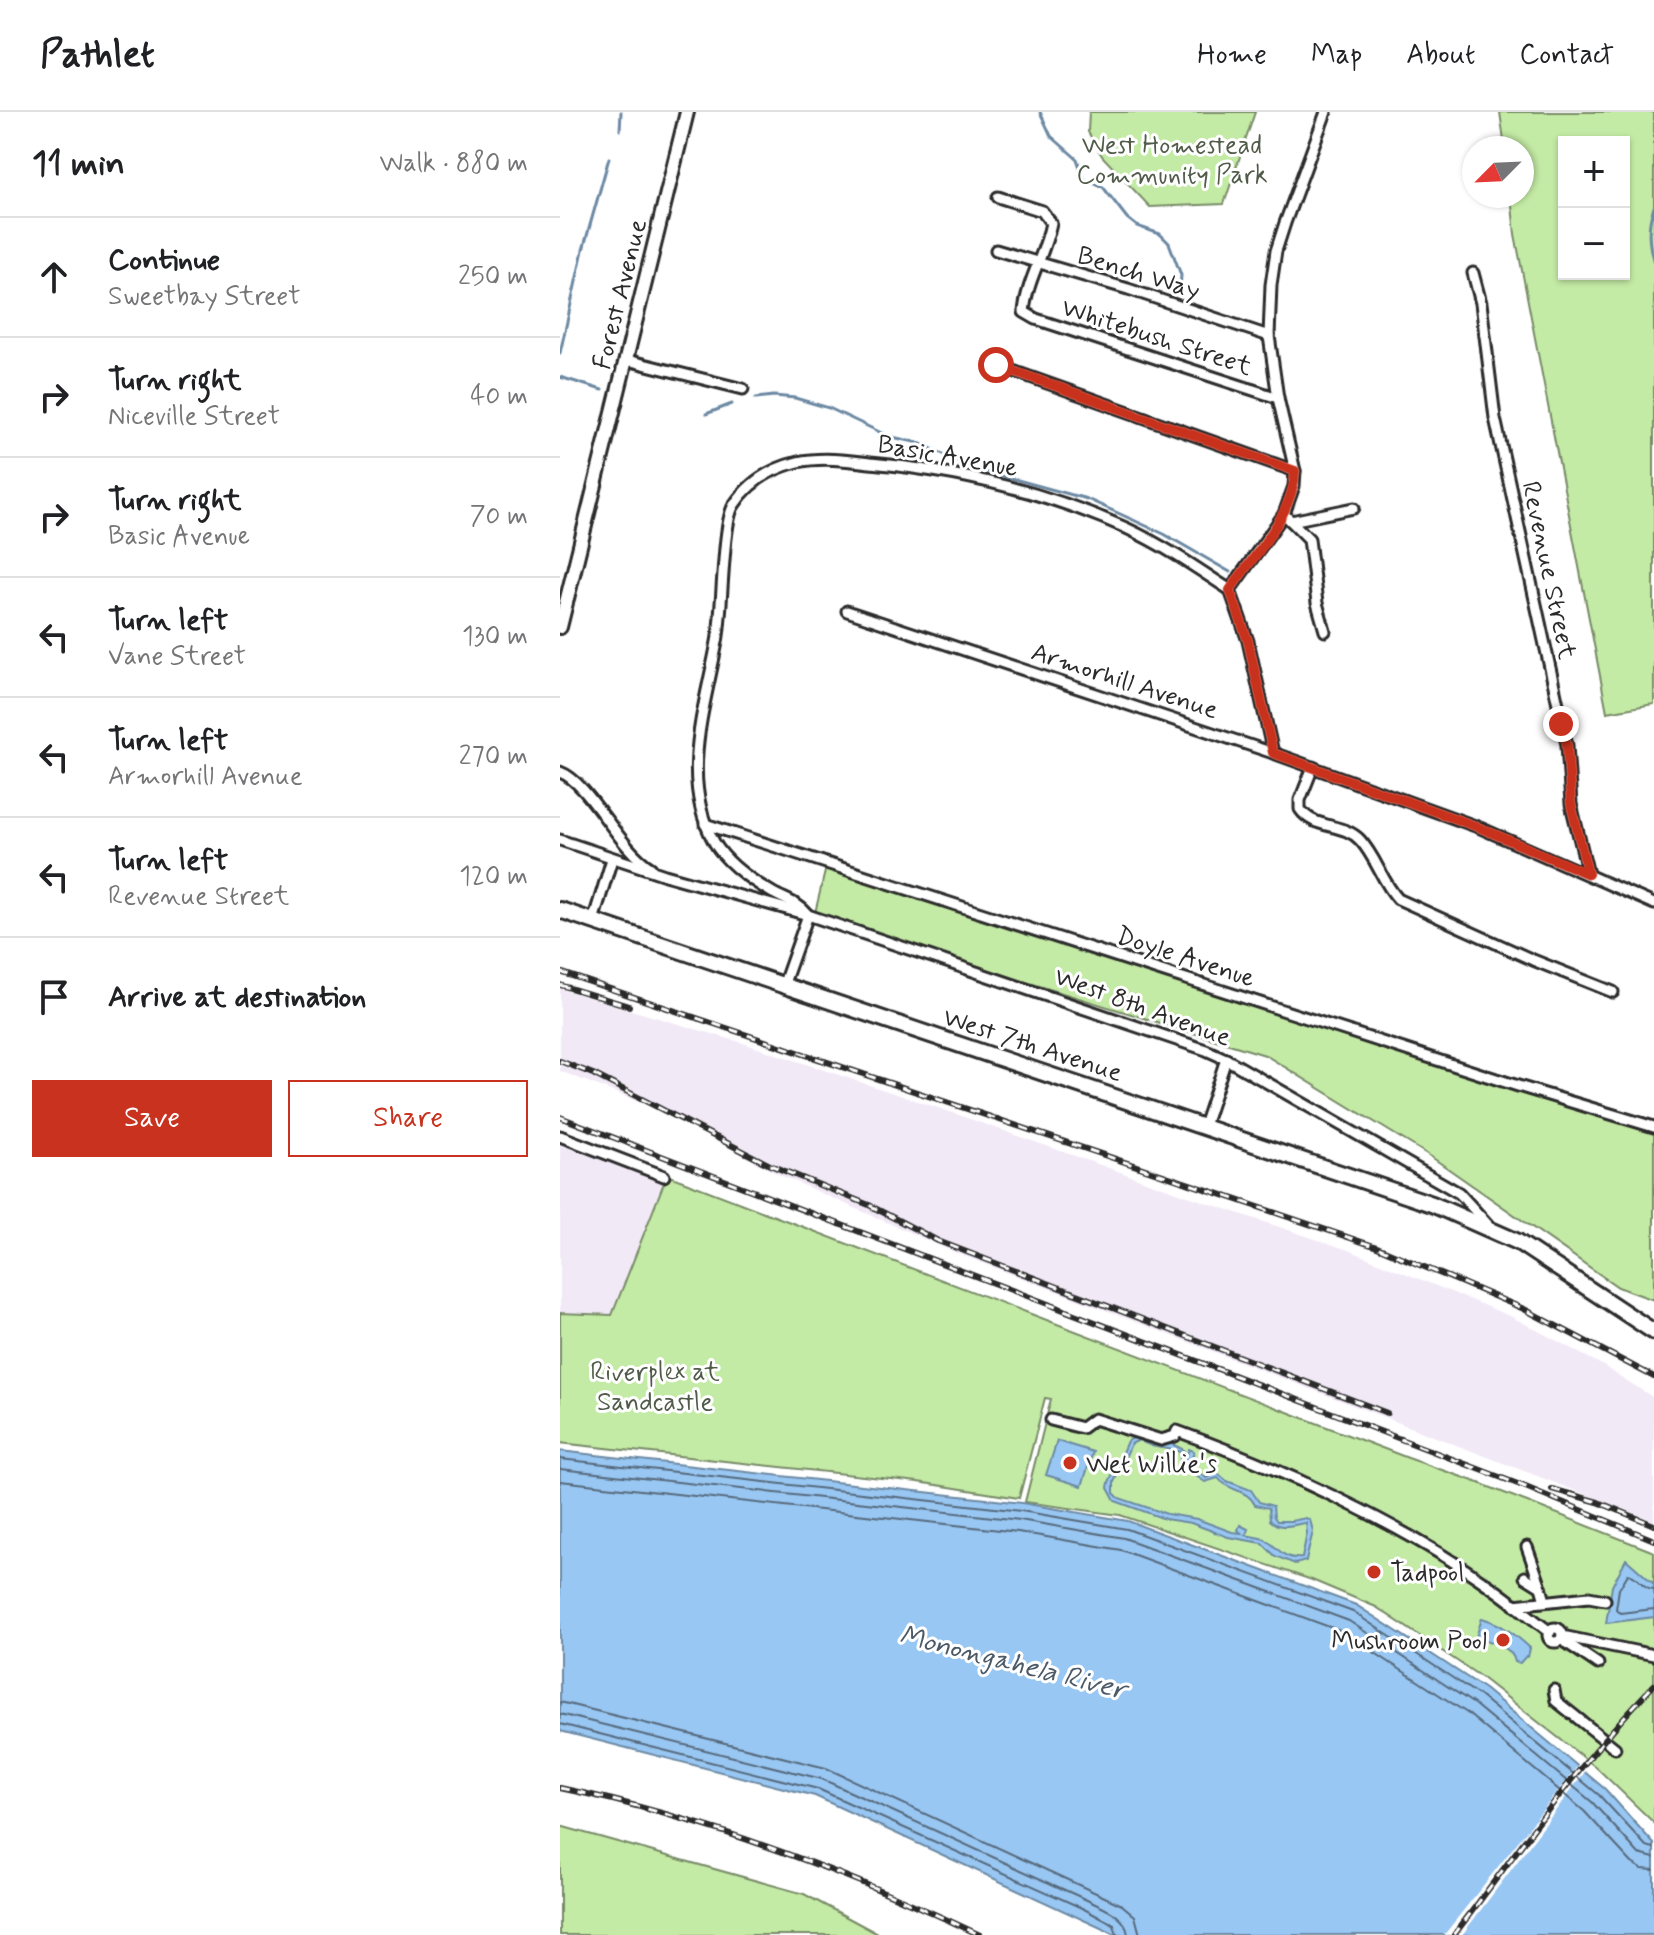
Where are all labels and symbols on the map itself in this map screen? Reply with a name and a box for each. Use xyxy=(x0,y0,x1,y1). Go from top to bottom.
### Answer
park label: West Homestead Community Park xyxy=(1076,129,1268,193)
north arrow xyxy=(1462,136,1534,208)
street label: Forest Avenue xyxy=(586,216,656,373)
street label: Bench Way xyxy=(1073,239,1204,309)
street label: Whitebush Street xyxy=(1057,291,1256,385)
route start xyxy=(978,347,1014,383)
street label: Basic Avenue xyxy=(875,428,1020,486)
street label: Revenue Street xyxy=(1513,478,1584,663)
street label: Armorhill Avenue xyxy=(1027,636,1222,728)
route end xyxy=(1543,706,1579,742)
street label: Doyle Avenue xyxy=(1112,919,1259,996)
street label: West 8th Avenue xyxy=(1049,960,1235,1056)
street label: West 7th Avenue xyxy=(938,1001,1127,1091)
park label: Riverplex at Sandcastle xyxy=(590,1356,720,1420)
place label: Wet Willie's xyxy=(1086,1448,1217,1482)
marker: Wet Willie's xyxy=(1061,1454,1079,1472)
place label: Tadpool xyxy=(1390,1557,1464,1591)
marker: Tadpool xyxy=(1365,1563,1383,1581)
water label: Monongahela River xyxy=(895,1617,1133,1710)
place label: Mushroom Pool xyxy=(1331,1625,1487,1659)
marker: Mushroom Pool xyxy=(1494,1631,1512,1649)

